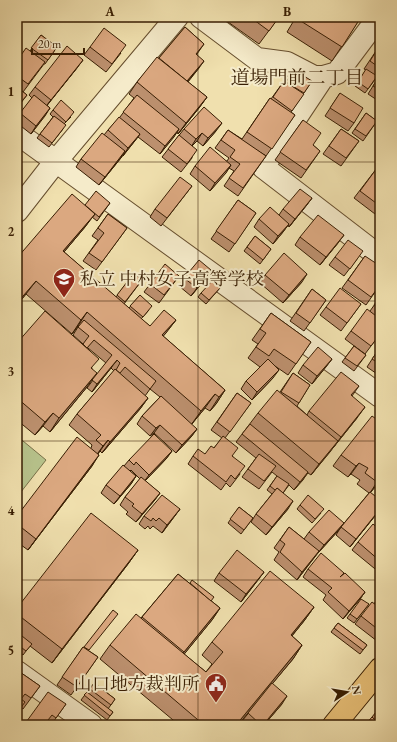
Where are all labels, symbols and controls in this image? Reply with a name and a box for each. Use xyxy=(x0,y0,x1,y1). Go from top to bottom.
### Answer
text: A xyxy=(104,3,115,20)
text: B xyxy=(283,3,291,20)
scale bar xyxy=(32,30,84,56)
text: 20 m xyxy=(38,36,62,52)
district label: 道場門前二丁目 xyxy=(230,65,364,90)
text: 1 xyxy=(8,83,15,100)
text: 2 xyxy=(8,223,15,240)
school or university icon: 私立 中村女子高等学校 xyxy=(51,266,77,299)
place label: 私立 中村女子高等学校 xyxy=(80,267,264,290)
text: 3 xyxy=(8,363,15,380)
text: 4 xyxy=(8,502,15,519)
text: 5 xyxy=(8,642,14,659)
public building icon: 山口地方裁判所 xyxy=(203,671,229,704)
place label: 山口地方裁判所 xyxy=(74,672,200,695)
north arrow xyxy=(327,672,367,712)
text: N xyxy=(349,684,365,696)

